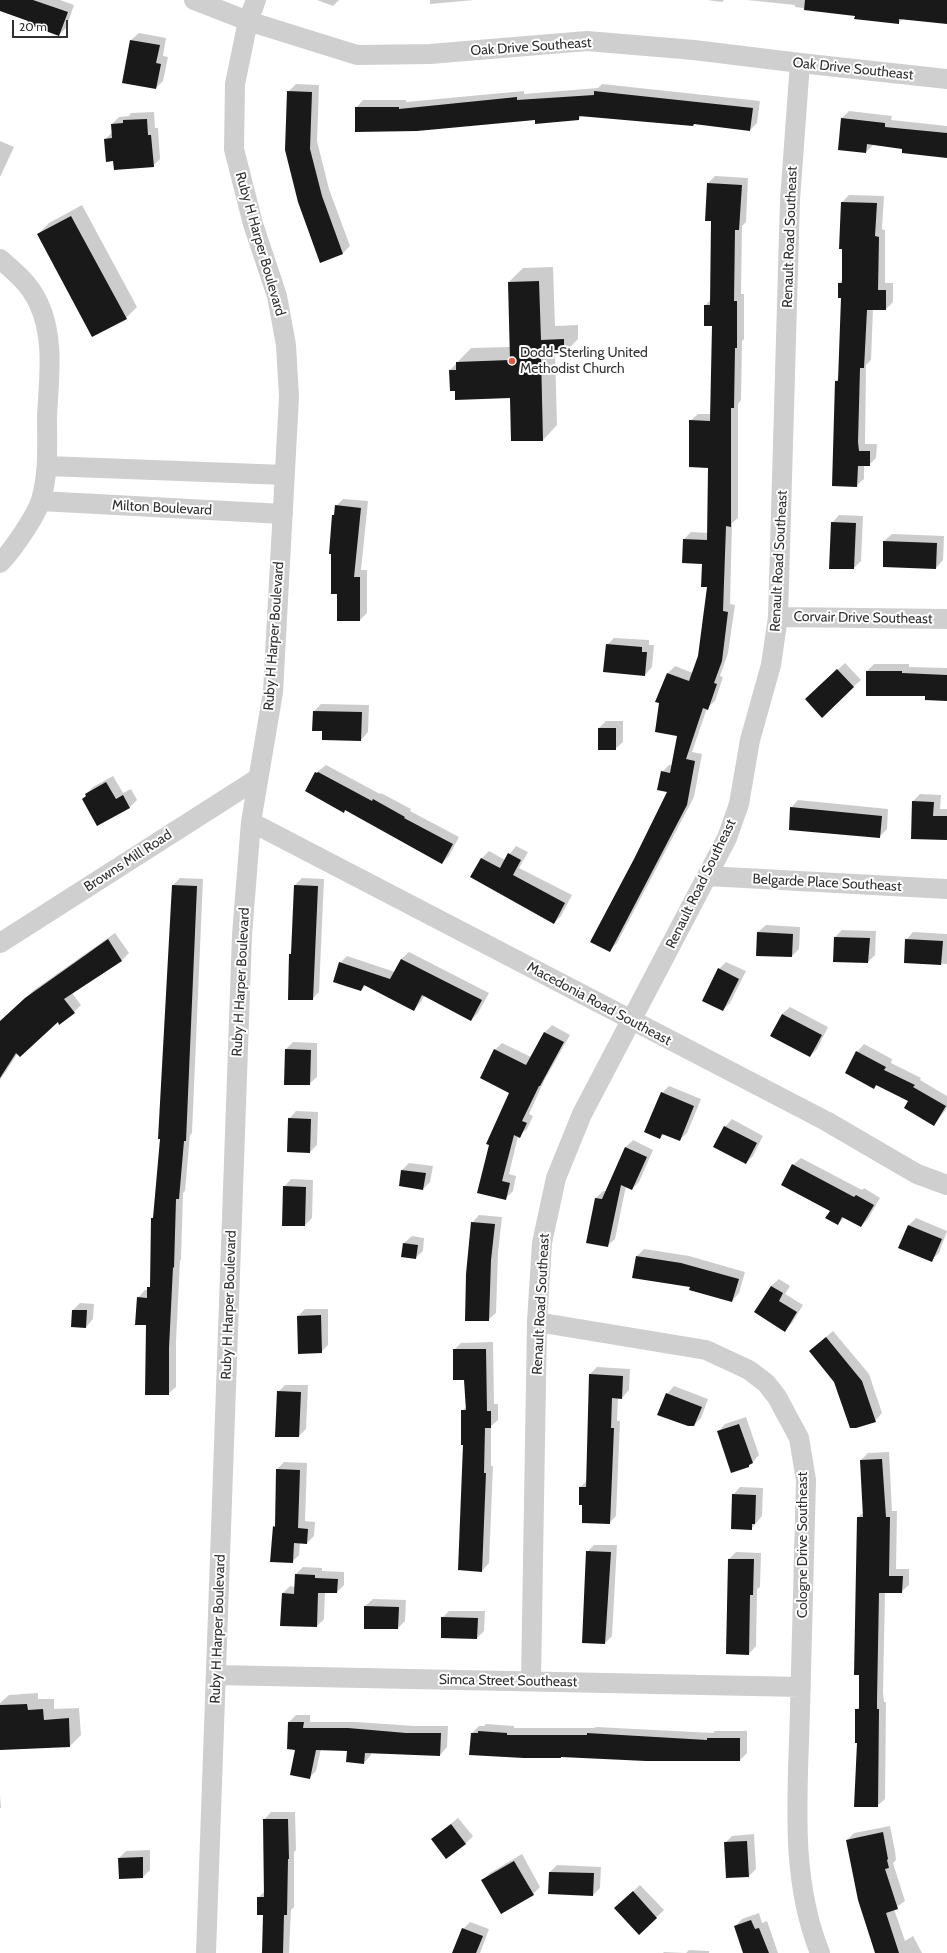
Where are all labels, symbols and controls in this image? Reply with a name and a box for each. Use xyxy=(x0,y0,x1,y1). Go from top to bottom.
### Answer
scale bar xyxy=(14,12,70,38)
text: 20 m xyxy=(19,19,47,34)
street label: Oak Drive Southeast xyxy=(470,34,592,60)
street label: Oak Drive Southeast xyxy=(792,54,914,84)
street label: Renault Road Southeast xyxy=(779,166,801,308)
street label: Ruby H Harper Boulevard xyxy=(231,170,289,318)
place label: Dodd-Sterling United Methodist Church xyxy=(520,345,648,378)
marker: Dodd-Sterling United Methodist Church xyxy=(507,356,517,366)
street label: Renault Road Southeast xyxy=(767,490,791,632)
street label: Milton Boulevard xyxy=(112,497,212,519)
street label: Ruby H Harper Boulevard xyxy=(260,561,288,711)
street label: Corvair Drive Southeast xyxy=(793,608,933,628)
street label: Renault Road Southeast xyxy=(662,817,740,951)
street label: Browns Mill Road xyxy=(81,826,175,896)
street label: Belgarde Place Southeast xyxy=(752,871,902,895)
street label: Ruby H Harper Boulevard xyxy=(229,907,253,1057)
street label: Macedonia Road Southeast xyxy=(524,959,674,1049)
street label: Ruby H Harper Boulevard xyxy=(218,1230,240,1380)
street label: Renault Road Southeast xyxy=(529,1233,553,1375)
street label: Cologne Drive Southeast xyxy=(795,1472,811,1618)
street label: Ruby H Harper Boulevard xyxy=(207,1554,229,1704)
street label: Simca Street Southeast xyxy=(439,1671,577,1691)

